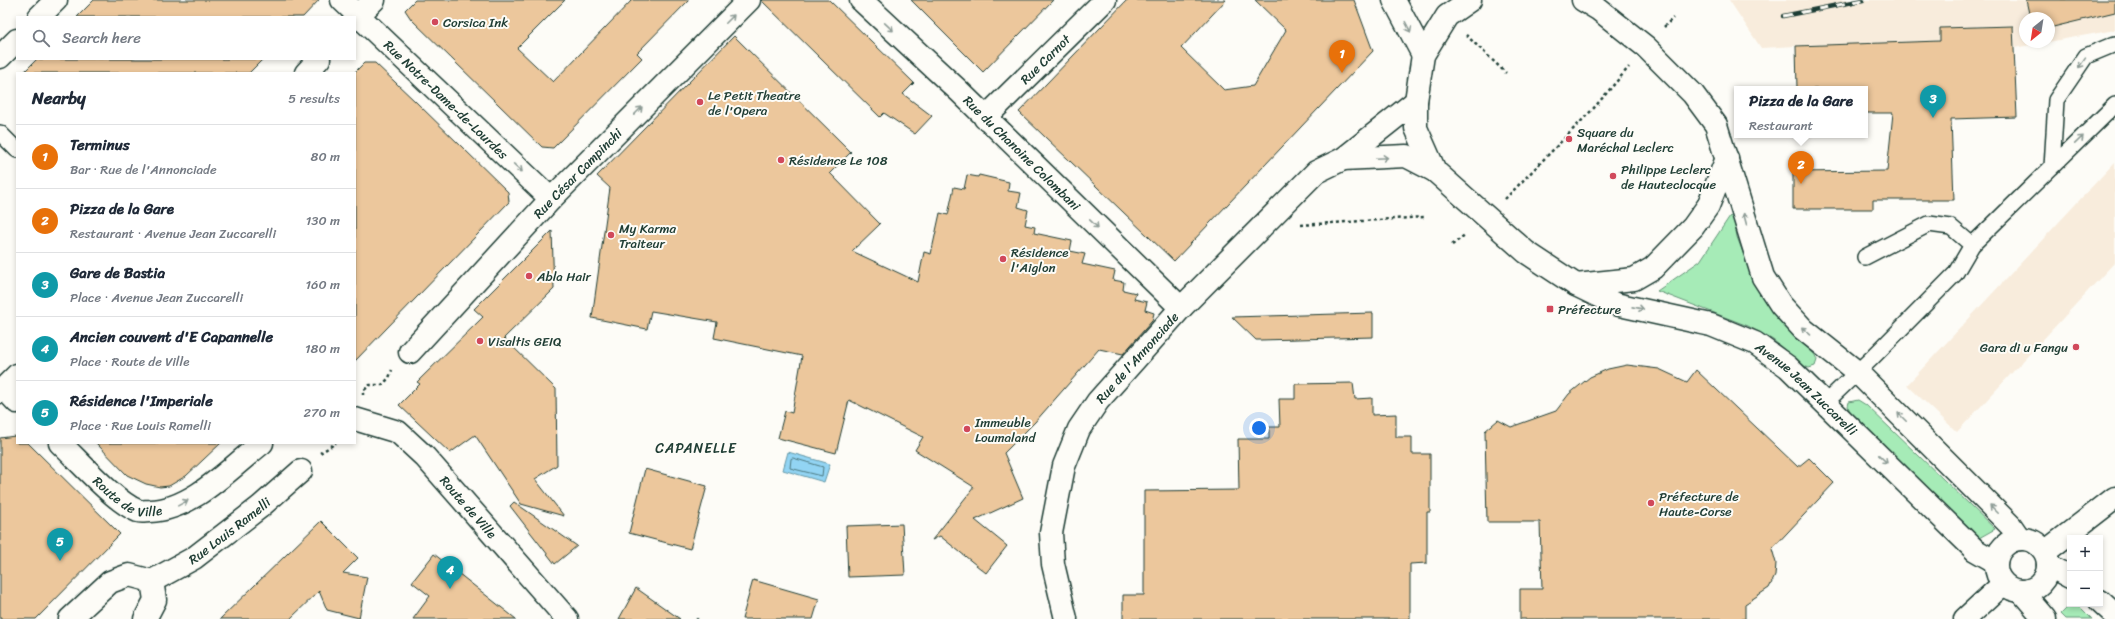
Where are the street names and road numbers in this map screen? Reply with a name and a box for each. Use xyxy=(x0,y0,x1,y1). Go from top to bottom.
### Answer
street label: Rue Carnot xyxy=(1014,28,1076,90)
street label: Rue Notre-Dame-de-Lourdes xyxy=(379,34,515,165)
street label: Rue du Chanoine Colombani xyxy=(958,90,1087,216)
street label: Rue César Campinchi xyxy=(527,122,628,224)
street label: Rue de l'Annonciade xyxy=(1090,306,1184,409)
street label: Avenue Jean Zuccarelli xyxy=(1750,335,1863,441)
street label: Route de Ville xyxy=(87,470,164,523)
street label: Route de Ville xyxy=(434,470,503,544)
street label: Rue Louis Ramelli xyxy=(184,491,276,571)

